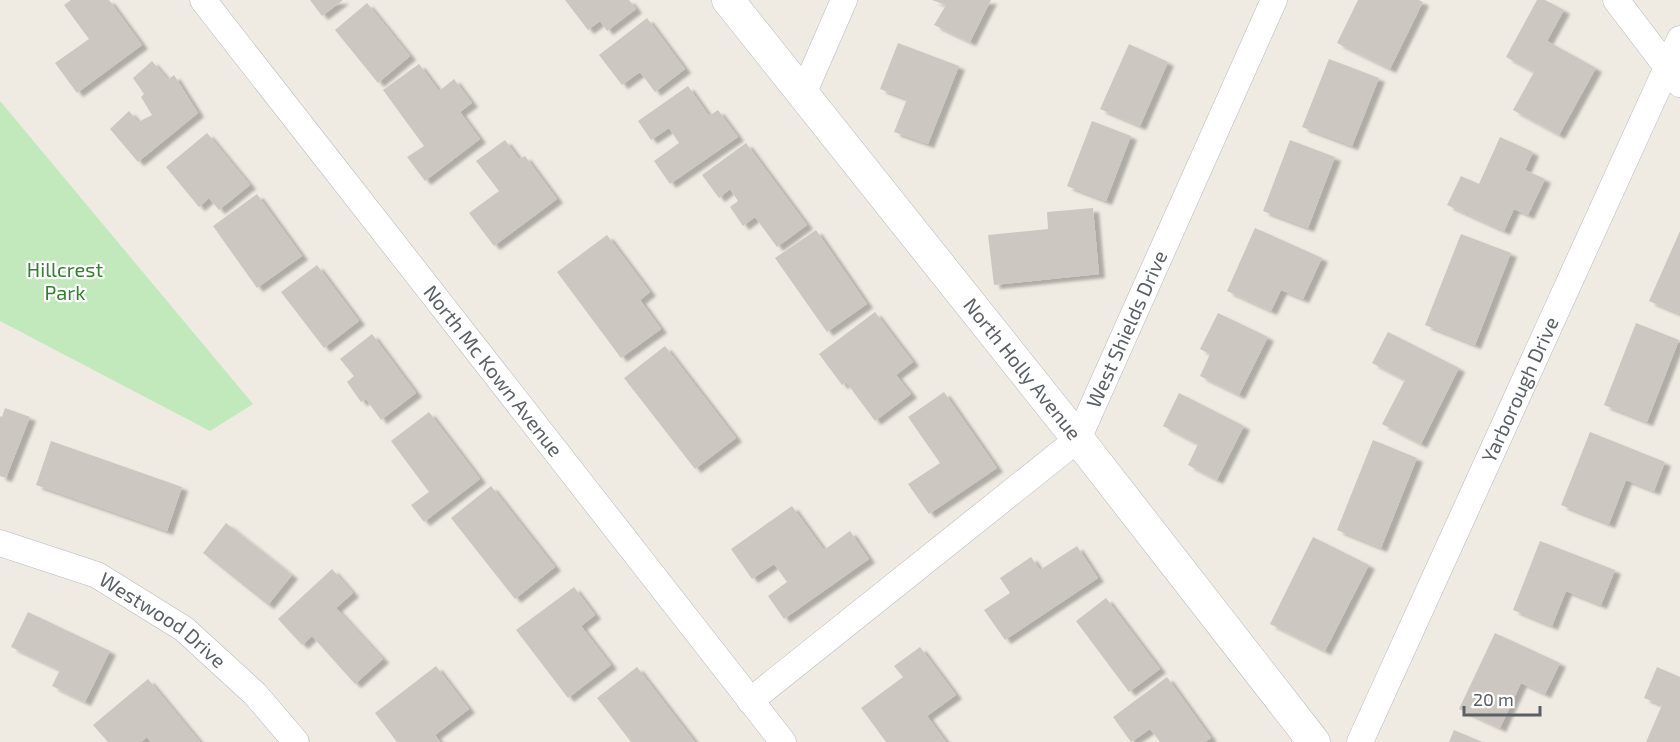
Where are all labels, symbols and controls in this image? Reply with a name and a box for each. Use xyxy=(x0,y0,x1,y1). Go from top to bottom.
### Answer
street label: West Shields Drive xyxy=(1081,246,1172,411)
park label: Hillcrest Park xyxy=(27,257,104,304)
street label: North Mc Kown Avenue xyxy=(419,280,568,461)
street label: North Holly Avenue xyxy=(959,293,1087,444)
street label: Yarborough Drive xyxy=(1476,313,1563,466)
street label: Westwood Drive xyxy=(95,567,231,672)
scale bar xyxy=(1464,679,1540,717)
text: 20 m xyxy=(1473,688,1514,710)

